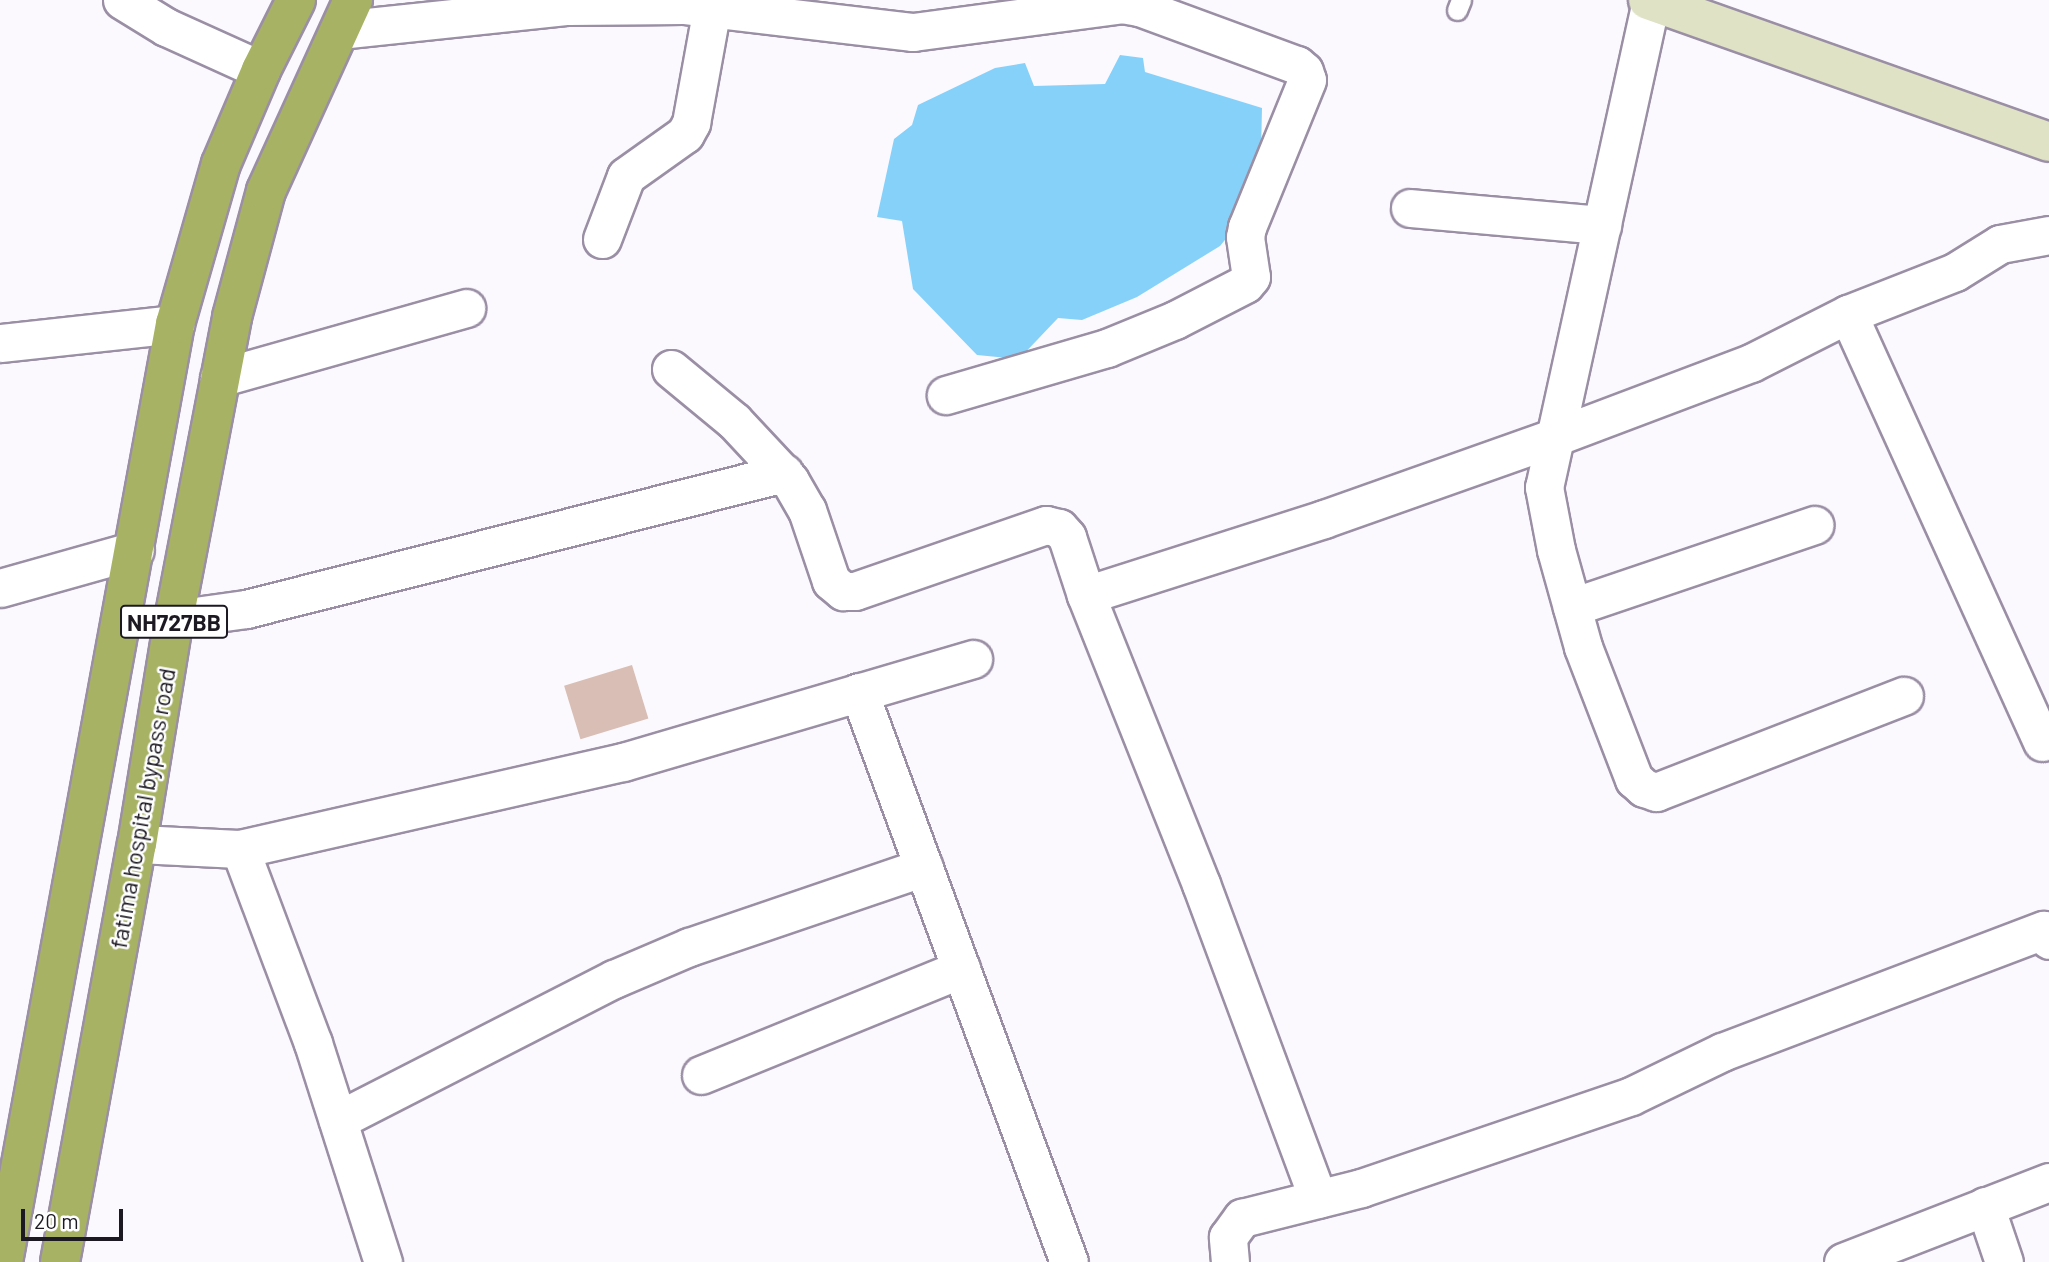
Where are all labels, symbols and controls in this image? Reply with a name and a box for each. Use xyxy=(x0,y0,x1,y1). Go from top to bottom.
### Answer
road number: NH727BB xyxy=(120,602,228,642)
street label: fatima hospital bypass road xyxy=(103,666,181,950)
scale bar xyxy=(24,1196,126,1240)
text: 20 m xyxy=(34,1208,79,1233)

